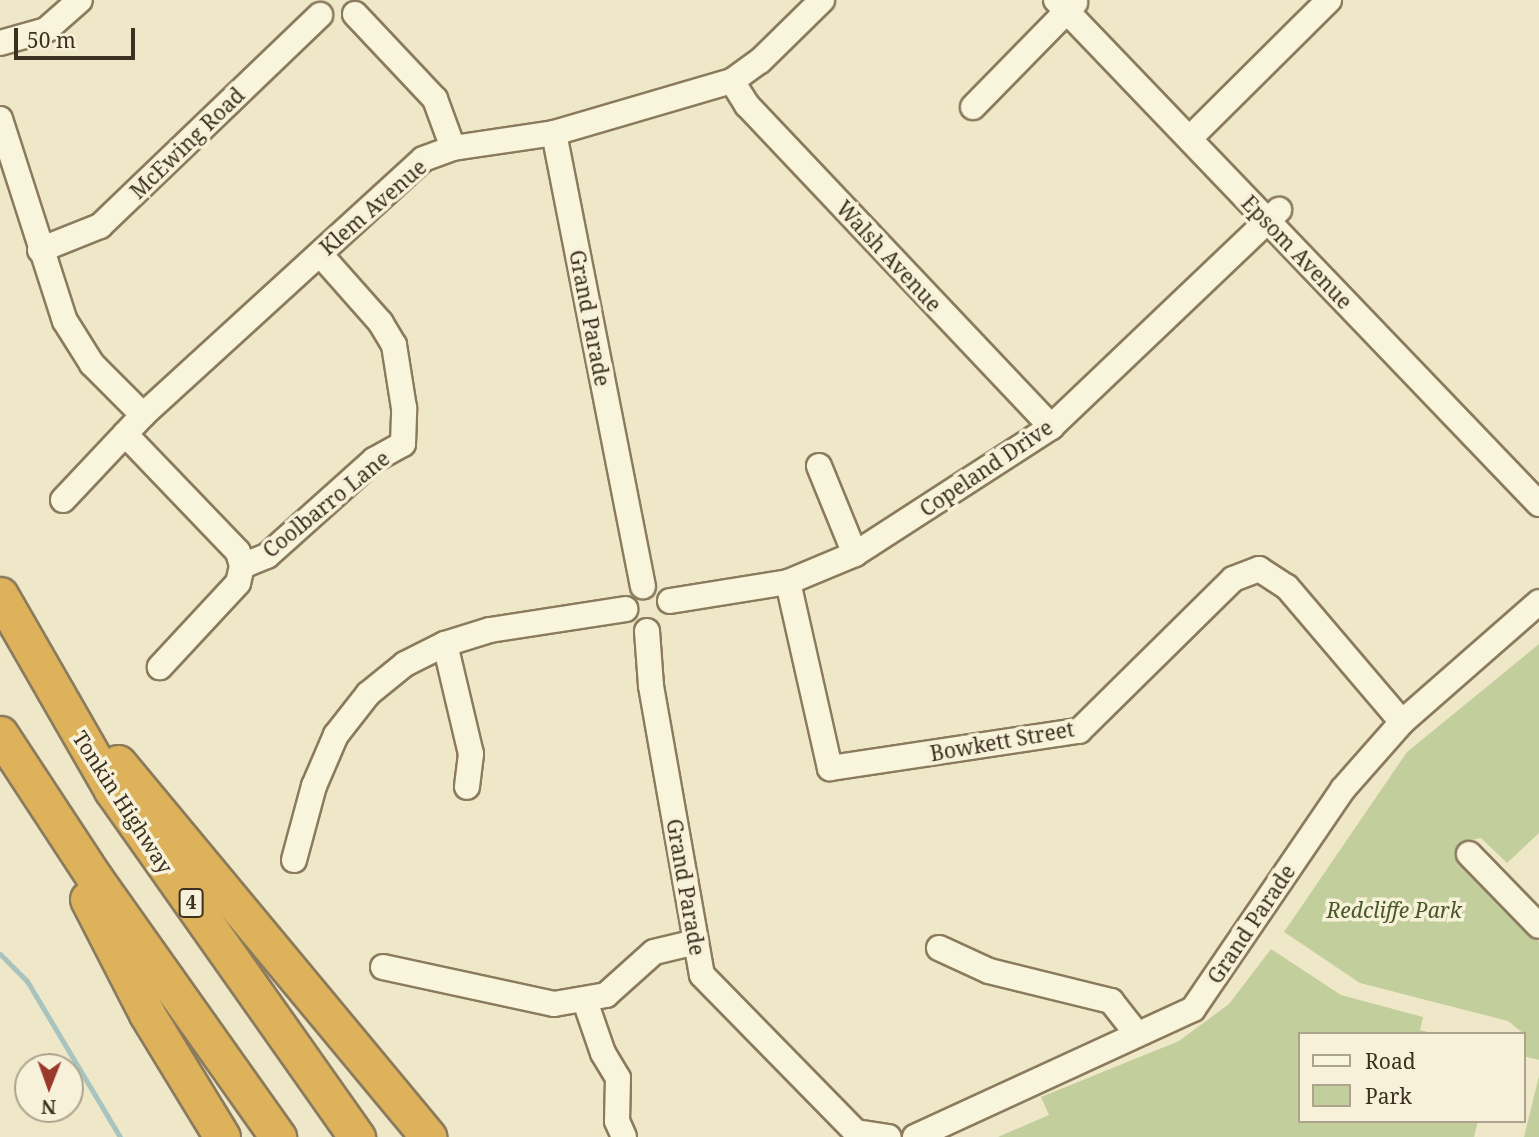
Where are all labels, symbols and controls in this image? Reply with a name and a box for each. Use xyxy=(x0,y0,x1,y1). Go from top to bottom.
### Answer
scale bar xyxy=(18,14,138,58)
text: 50 m xyxy=(27,26,76,54)
street label: McEwing Road xyxy=(125,82,249,204)
street label: Klem Avenue xyxy=(315,154,431,260)
street label: Epsom Avenue xyxy=(1237,190,1357,314)
street label: Walsh Avenue xyxy=(831,195,947,317)
street label: Grand Parade xyxy=(564,248,616,388)
street label: Copeland Drive xyxy=(915,414,1057,522)
street label: Coolbarro Lane xyxy=(258,445,394,563)
street label: Bowkett Street xyxy=(928,716,1076,766)
street label: Tonkin Highway xyxy=(68,726,178,878)
street label: Grand Parade xyxy=(662,817,710,957)
street label: Grand Parade xyxy=(1202,860,1300,988)
road number: 4 xyxy=(177,888,205,918)
park label: Redcliffe Park xyxy=(1326,897,1462,923)
legend xyxy=(1298,1032,1525,1123)
text: Road xyxy=(1365,1047,1416,1075)
north arrow xyxy=(14,1053,84,1123)
text: Park xyxy=(1365,1082,1412,1110)
text: N xyxy=(41,1094,56,1120)

